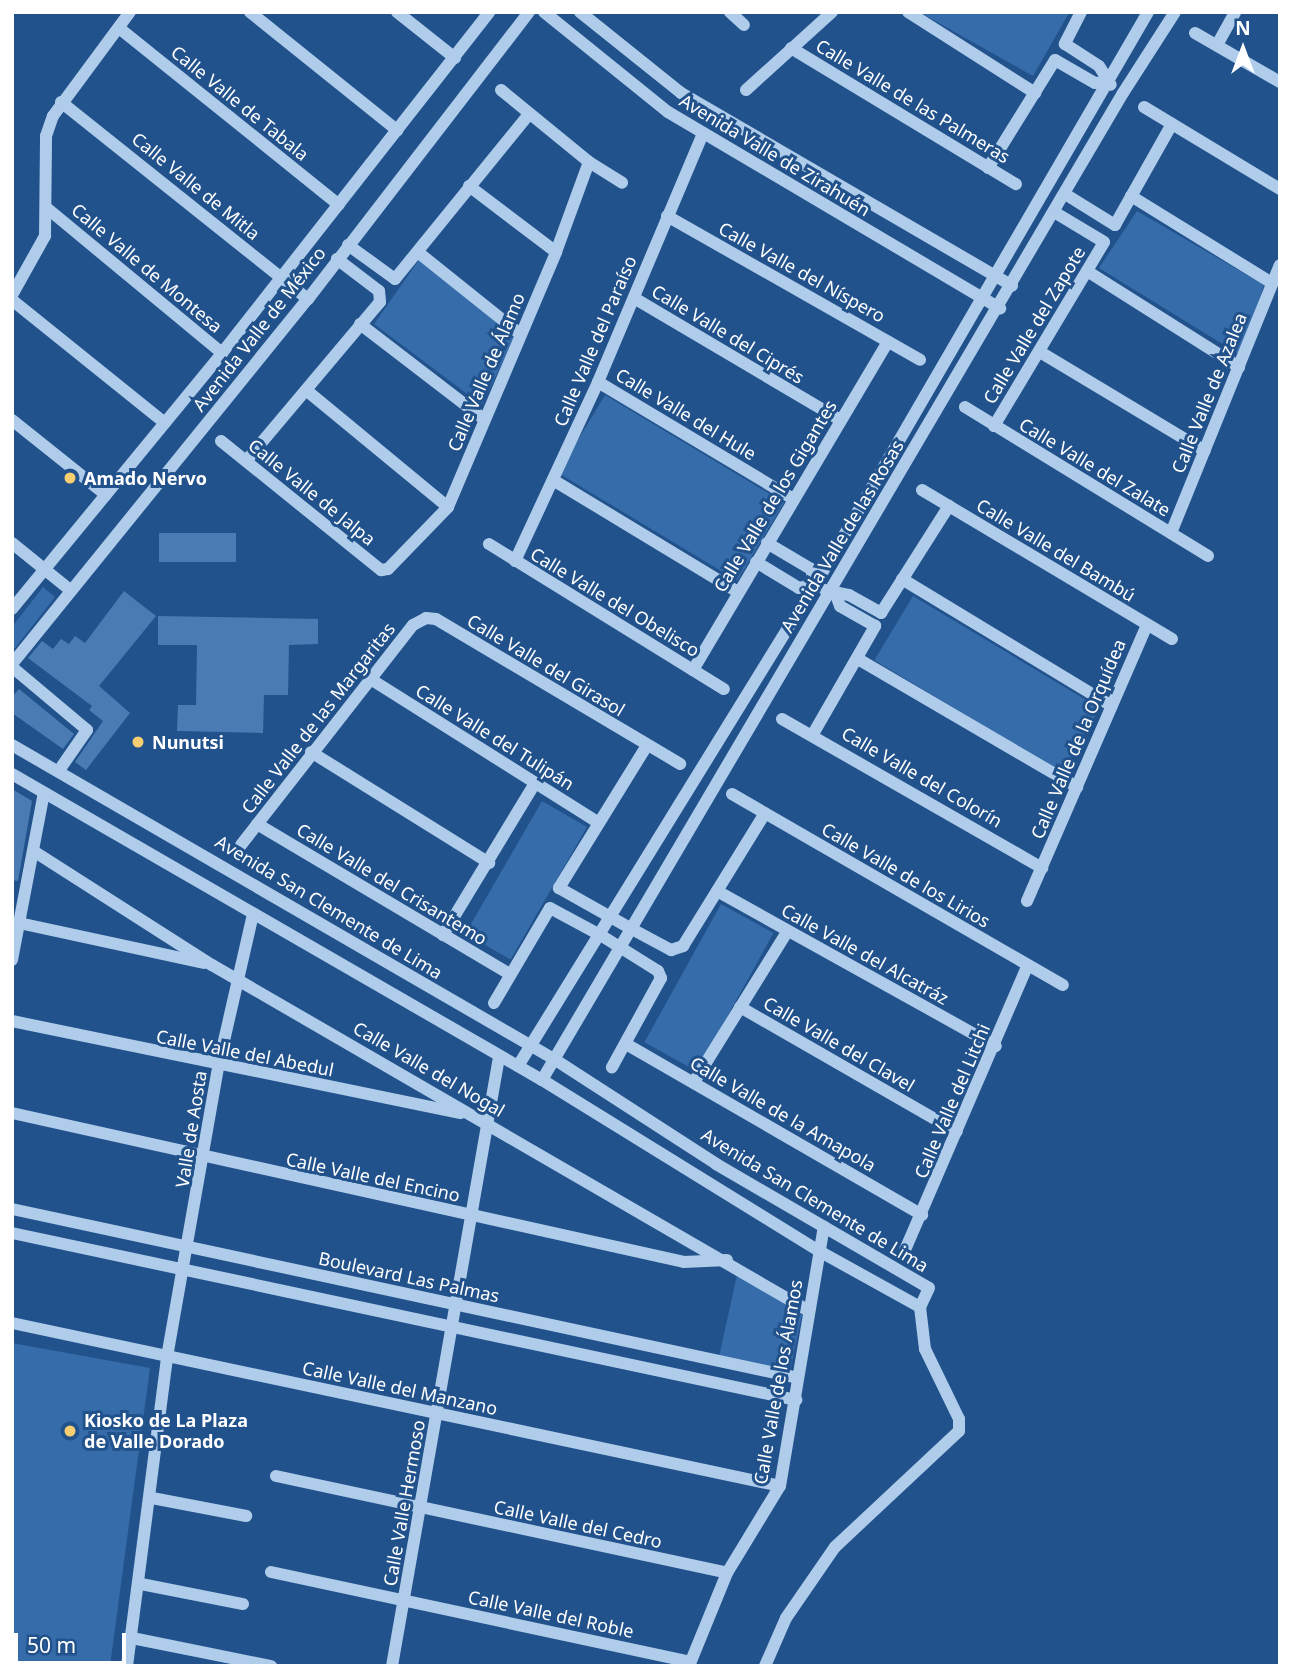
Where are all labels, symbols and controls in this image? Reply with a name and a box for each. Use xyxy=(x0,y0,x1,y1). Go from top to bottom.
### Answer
north arrow xyxy=(1208,14,1278,84)
text: N xyxy=(1235,15,1251,41)
street label: Calle Valle de las Palmeras xyxy=(812,34,1014,168)
street label: Calle Valle de Tabala xyxy=(167,41,313,165)
street label: Avenida Valle de Zirahuén xyxy=(676,89,874,221)
street label: Calle Valle de Mitla xyxy=(128,128,264,244)
street label: Calle Valle de Montesa xyxy=(67,199,227,337)
street label: Calle Valle del Níspero xyxy=(715,217,889,327)
street label: Avenida Valle de México xyxy=(188,242,330,416)
street label: Calle Valle del Zapote xyxy=(978,242,1090,408)
street label: Calle Valle del Paraíso xyxy=(549,253,641,429)
street label: Calle Valle del Ciprés xyxy=(648,280,808,388)
street label: Calle Valle de Álamo xyxy=(443,289,529,455)
street label: Calle Valle de Azalea xyxy=(1167,310,1251,476)
street label: Calle Valle del Hule xyxy=(612,364,760,464)
street label: Calle Valle de los Gigantes xyxy=(709,396,841,596)
street label: Calle Valle del Zalate xyxy=(1015,413,1175,521)
street label: Calle Valle de Jalpa xyxy=(244,434,380,550)
street label: Avenida Valle de las Rosas xyxy=(776,436,908,636)
place label: Amado Nervo xyxy=(84,467,207,489)
marker: Amado Nervo xyxy=(62,470,78,486)
street label: Calle Valle del Bambú xyxy=(973,494,1139,606)
street label: Calle Valle del Obelisco xyxy=(526,543,704,661)
street label: Calle Valle del Girasol xyxy=(463,609,629,721)
street label: Calle Valle de las Margaritas xyxy=(237,618,399,818)
street label: Calle Valle de la Orquídea xyxy=(1026,636,1130,842)
street label: Calle Valle del Tulipán xyxy=(412,679,578,795)
street label: Calle Valle del Colorín xyxy=(838,722,1006,832)
place label: Nunutsi xyxy=(152,731,224,753)
marker: Nunutsi xyxy=(130,734,146,750)
street label: Calle Valle del Crisantemo xyxy=(293,818,491,950)
street label: Calle Valle de los Lirios xyxy=(818,818,994,932)
street label: Avenida San Clemente de Lima xyxy=(212,831,446,983)
street label: Calle Valle del Alcatráz xyxy=(778,899,952,1009)
street label: Calle Valle del Clavel xyxy=(760,992,918,1096)
street label: Calle Valle del Nogal xyxy=(349,1017,509,1121)
street label: Calle Valle del Litchi xyxy=(910,1020,994,1182)
street label: Calle Valle del Abedul xyxy=(154,1025,336,1081)
street label: Calle Valle de la Amapola xyxy=(686,1052,880,1176)
street label: Valle de Aosta xyxy=(171,1069,211,1189)
street label: Avenida San Clemente de Lima xyxy=(698,1124,932,1276)
street label: Calle Valle del Encino xyxy=(284,1148,462,1206)
street label: Boulevard Las Palmas xyxy=(317,1247,501,1307)
street label: Calle Valle de los Álamos xyxy=(749,1278,807,1486)
street label: Calle Valle del Manzano xyxy=(300,1357,500,1419)
place label: Kiosko de La Plaza de Valle Dorado xyxy=(84,1410,248,1452)
street label: Calle Valle Hermoso xyxy=(379,1418,429,1588)
marker: Kiosko de La Plaza de Valle Dorado xyxy=(62,1423,78,1439)
street label: Calle Valle del Cedro xyxy=(492,1496,664,1552)
street label: Calle Valle del Roble xyxy=(466,1586,636,1642)
scale bar xyxy=(18,1618,130,1662)
text: 50 m xyxy=(27,1631,76,1659)

